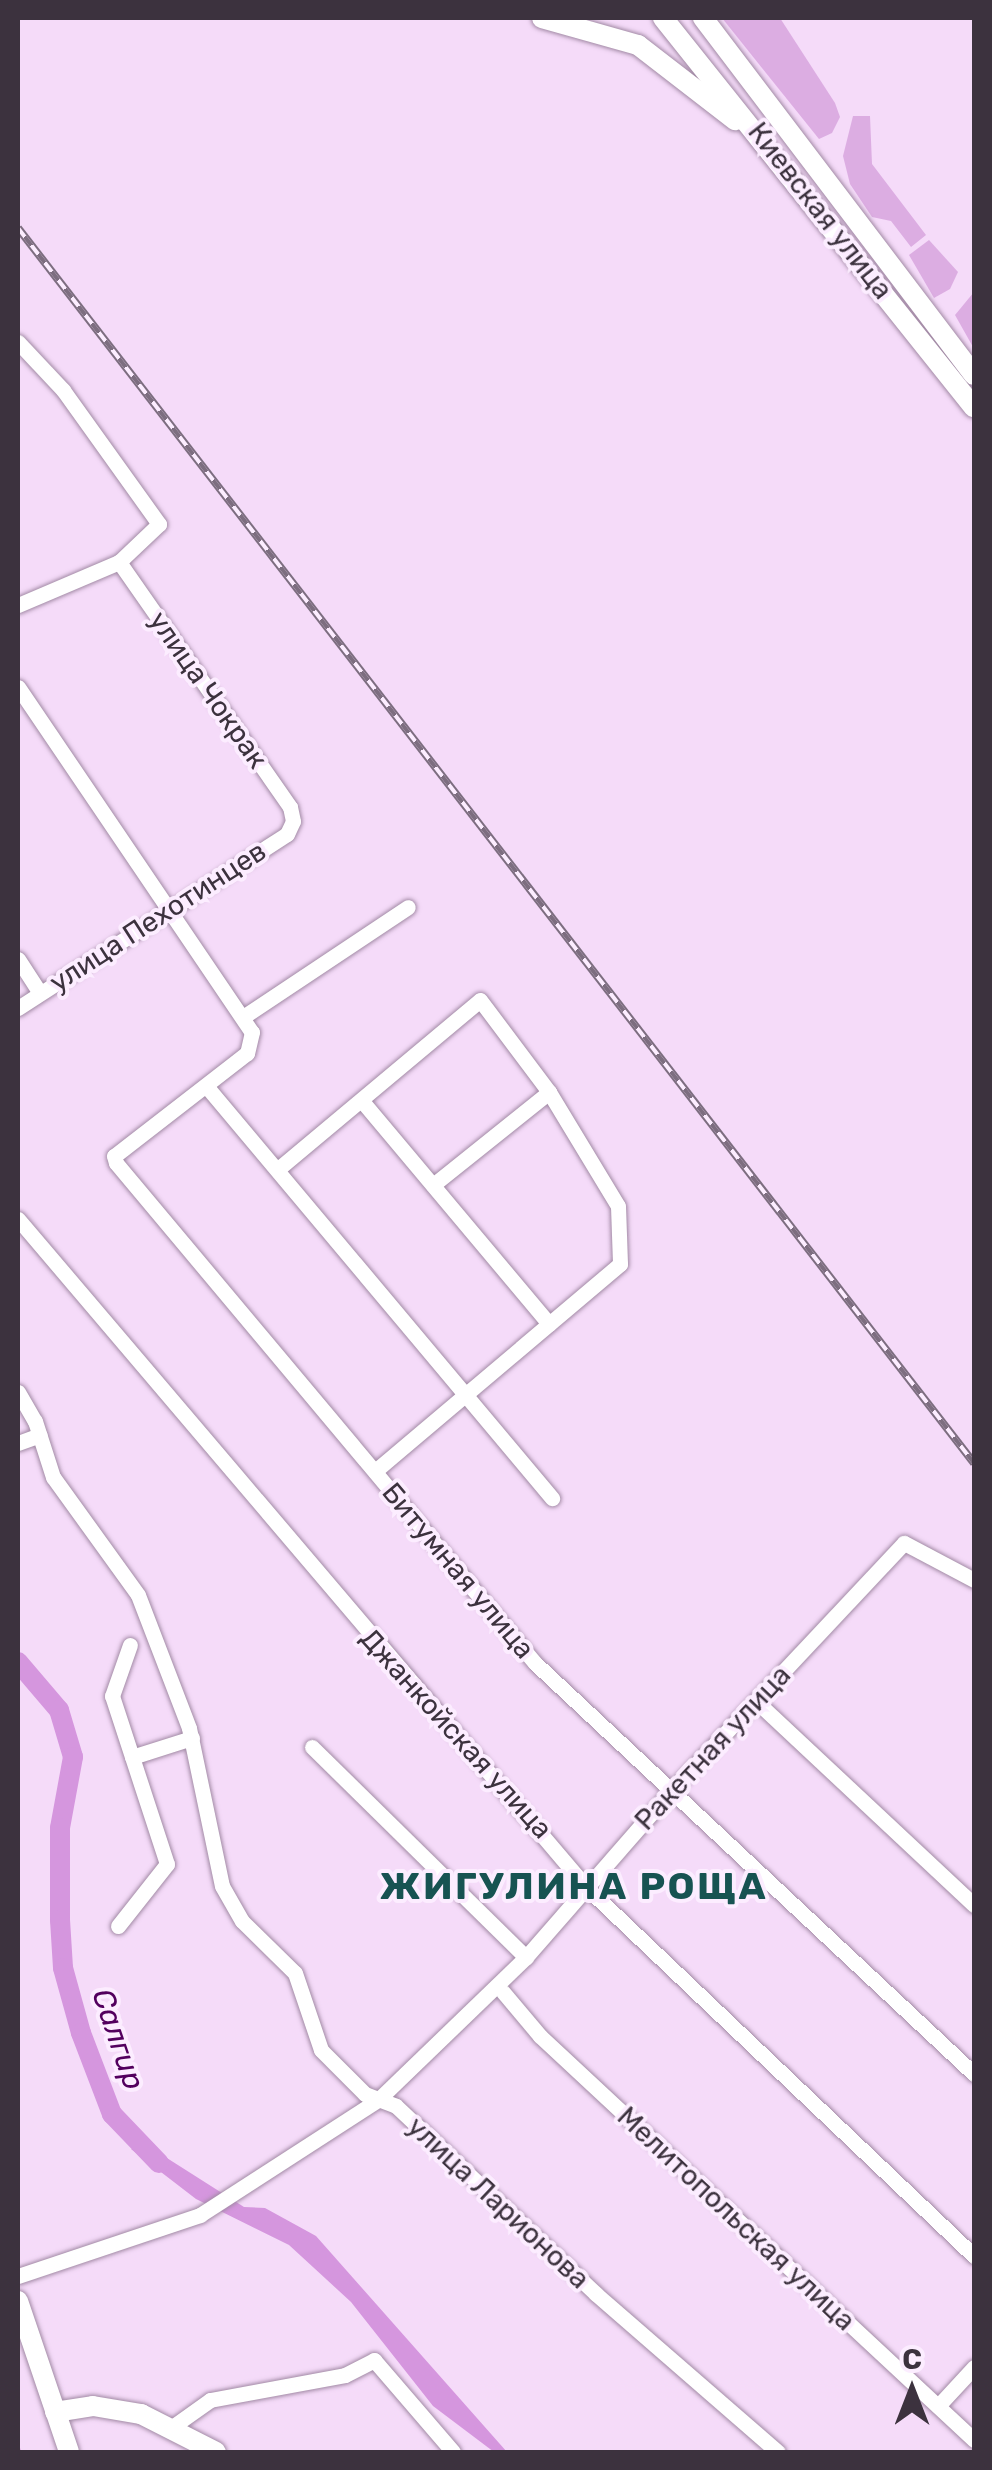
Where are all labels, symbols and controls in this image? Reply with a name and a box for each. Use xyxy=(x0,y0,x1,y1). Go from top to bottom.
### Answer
street label: Киевская улица xyxy=(741,116,899,306)
street label: улица Чокрак xyxy=(141,605,275,775)
street label: улица Пехотинцев xyxy=(43,834,273,1000)
street label: Битумная улица xyxy=(375,1476,541,1666)
street label: Джанкойская улица xyxy=(353,1622,559,1846)
street label: Ракетная улица xyxy=(628,1659,798,1837)
district label: ЖИГУЛИНА РОЩА xyxy=(380,1864,768,1910)
water label: Салгир xyxy=(84,1984,152,2094)
street label: Мелитопольская улица xyxy=(610,2100,862,2338)
street label: улица Ларионова xyxy=(400,2110,596,2296)
north arrow xyxy=(862,2340,962,2440)
text: С xyxy=(902,2343,922,2376)

